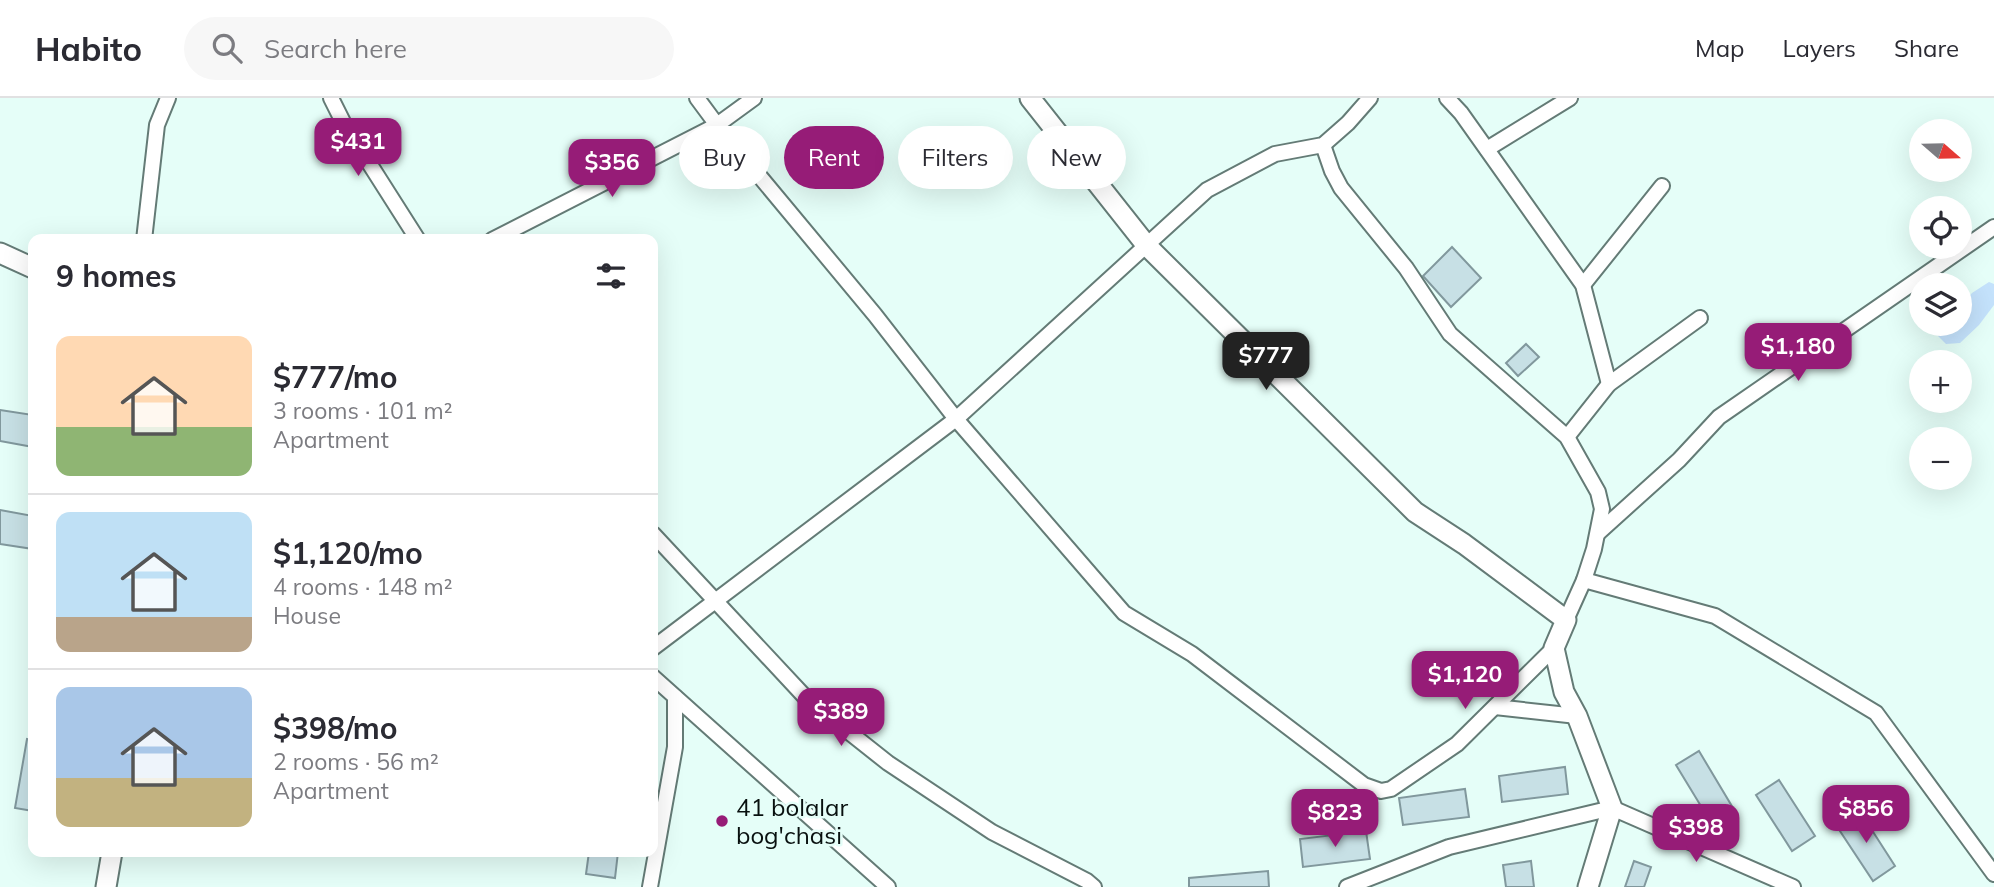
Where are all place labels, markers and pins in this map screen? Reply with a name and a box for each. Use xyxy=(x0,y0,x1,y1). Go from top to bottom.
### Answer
pin: $431 xyxy=(317,118,399,178)
pin: $356 xyxy=(571,140,653,199)
pin: $1,180 xyxy=(1741,324,1855,383)
pin: $777 xyxy=(1225,332,1307,392)
pin: $1,120 xyxy=(1408,652,1522,711)
pin: $389 xyxy=(800,688,882,748)
pin: $856 xyxy=(1825,786,1907,845)
pin: $823 xyxy=(1294,790,1376,849)
place label: 41 bolalar bog'chasi xyxy=(736,792,848,850)
pin: $398 xyxy=(1655,804,1737,864)
marker: 41 bolalar bog'chasi xyxy=(714,813,730,829)

